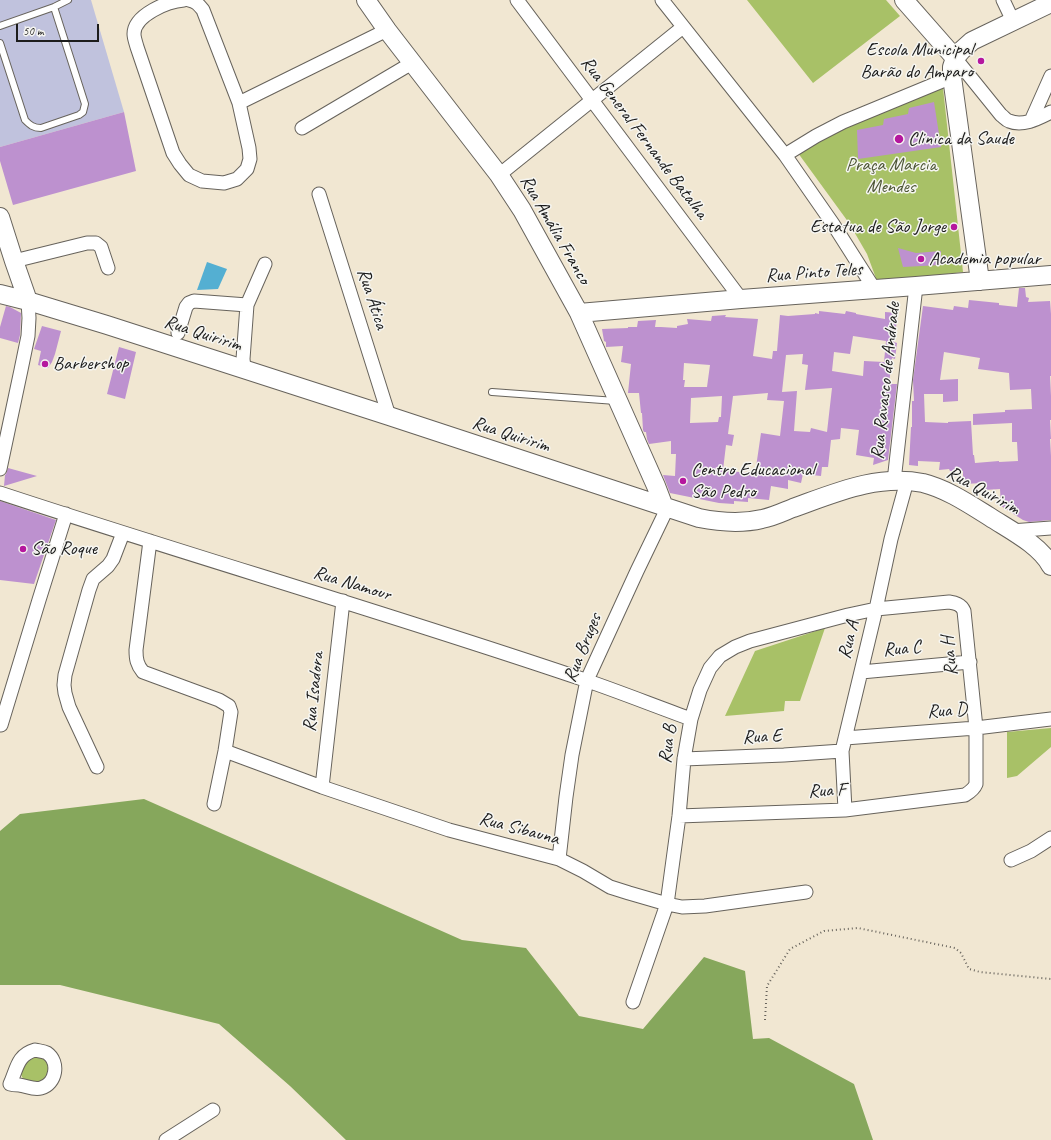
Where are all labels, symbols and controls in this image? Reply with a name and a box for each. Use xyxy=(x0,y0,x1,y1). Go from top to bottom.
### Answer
scale bar xyxy=(18,16,101,42)
text: 50 m xyxy=(23,23,43,39)
place label: Escola Municipal Barão do Amparo xyxy=(860,39,973,83)
street label: Rua General Fernande Batalha xyxy=(575,52,713,224)
marker: Escola Municipal Barão do Amparo xyxy=(976,56,986,66)
place label: Clinica da Saude xyxy=(908,128,1014,150)
marker: Clinica da Saude xyxy=(893,133,905,145)
park label: Praça Marcia Mendes xyxy=(846,154,936,198)
street label: Rua Amália Franco xyxy=(515,171,595,289)
place label: Estatua de São Jorge xyxy=(810,216,946,238)
marker: Estatua de São Jorge xyxy=(949,222,959,232)
place label: Academia popular xyxy=(929,248,1040,270)
marker: Academia popular xyxy=(916,254,926,264)
street label: Rua Pinto Teles xyxy=(765,258,863,288)
street label: Rua Ática xyxy=(351,266,393,332)
street label: Rua Ravasco de Andrade xyxy=(866,301,906,461)
street label: Rua Quiririm xyxy=(161,311,245,357)
place label: Barbershop xyxy=(53,353,128,375)
marker: Barbershop xyxy=(40,359,50,369)
street label: Rua Quiririm xyxy=(469,412,553,458)
place label: Centro Educacional São Pedro xyxy=(691,459,814,503)
street label: Rua Quiririm xyxy=(942,462,1024,520)
marker: Centro Educacional São Pedro xyxy=(678,476,688,486)
place label: São Roque xyxy=(31,538,97,560)
marker: São Roque xyxy=(18,544,28,554)
street label: Rua Namour xyxy=(311,561,393,607)
street label: Rua Bruges xyxy=(559,610,607,686)
street label: Rua A xyxy=(833,619,865,661)
street label: Rua H xyxy=(937,635,963,677)
street label: Rua C xyxy=(882,636,922,662)
street label: Rua Isadora xyxy=(298,651,330,733)
street label: Rua D xyxy=(926,698,968,724)
street label: Rua B xyxy=(654,723,682,765)
street label: Rua E xyxy=(742,725,782,749)
street label: Rua F xyxy=(808,779,846,803)
street label: Rua Sibauna xyxy=(477,807,561,851)

